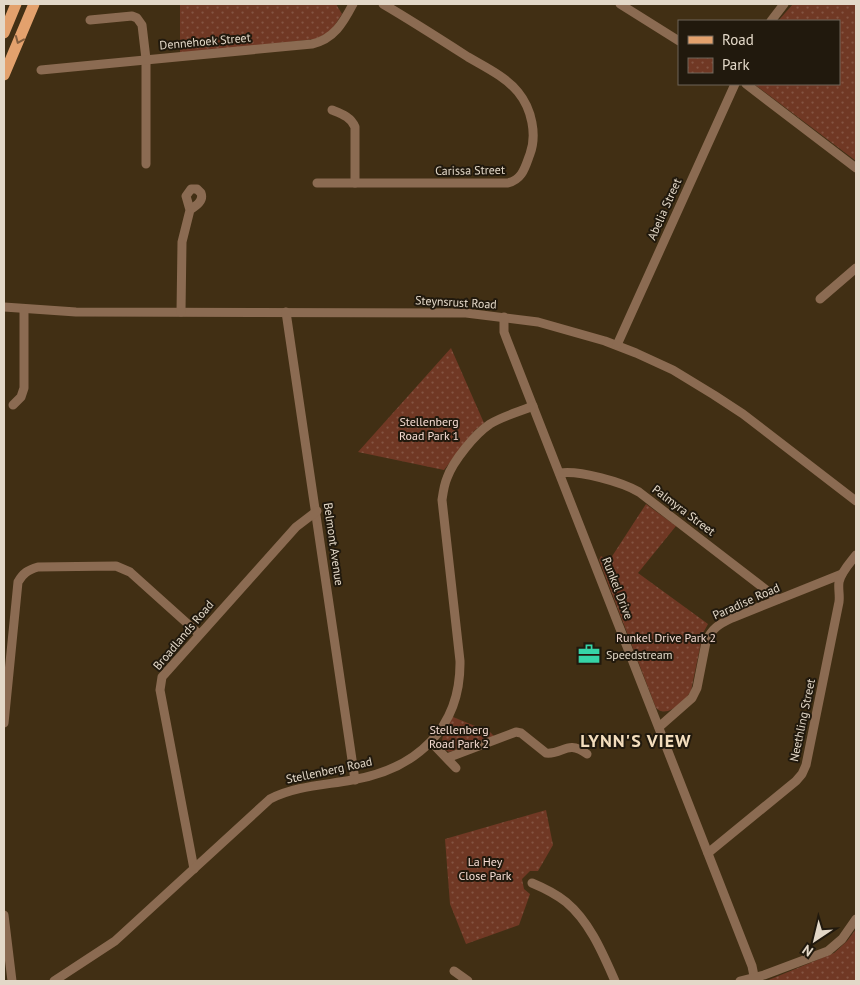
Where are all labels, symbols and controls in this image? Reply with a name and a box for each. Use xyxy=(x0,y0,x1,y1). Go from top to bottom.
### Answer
legend xyxy=(678,20,840,85)
street label: Dennehoek Street xyxy=(159,30,251,52)
text: Road xyxy=(722,30,754,49)
one-way arrow xyxy=(14,35,25,44)
text: Park xyxy=(722,55,750,74)
street label: Carissa Street xyxy=(435,162,505,178)
street label: Abelia Street xyxy=(644,176,684,242)
street label: Steynsrust Road xyxy=(415,292,497,312)
park label: Stellenberg Road Park 1 xyxy=(399,414,459,443)
street label: Palmyra Street xyxy=(650,481,718,539)
street label: Belmont Avenue xyxy=(321,502,347,586)
street label: Runkel Drive xyxy=(599,555,637,621)
street label: Paradise Road xyxy=(710,580,782,622)
street label: Broadlands Road xyxy=(150,597,216,673)
park label: Runkel Drive Park 2 xyxy=(616,630,716,645)
office icon: Speedstream xyxy=(576,641,602,667)
place label: Speedstream xyxy=(606,647,672,662)
street label: Neethling Street xyxy=(786,677,818,763)
park label: Stellenberg Road Park 2 xyxy=(429,722,489,751)
district label: LYNN'S VIEW xyxy=(580,729,692,752)
street label: Stellenberg Road xyxy=(285,754,373,786)
park label: La Hey Close Park xyxy=(458,854,512,883)
north arrow xyxy=(790,915,840,965)
text: N xyxy=(799,941,816,961)

